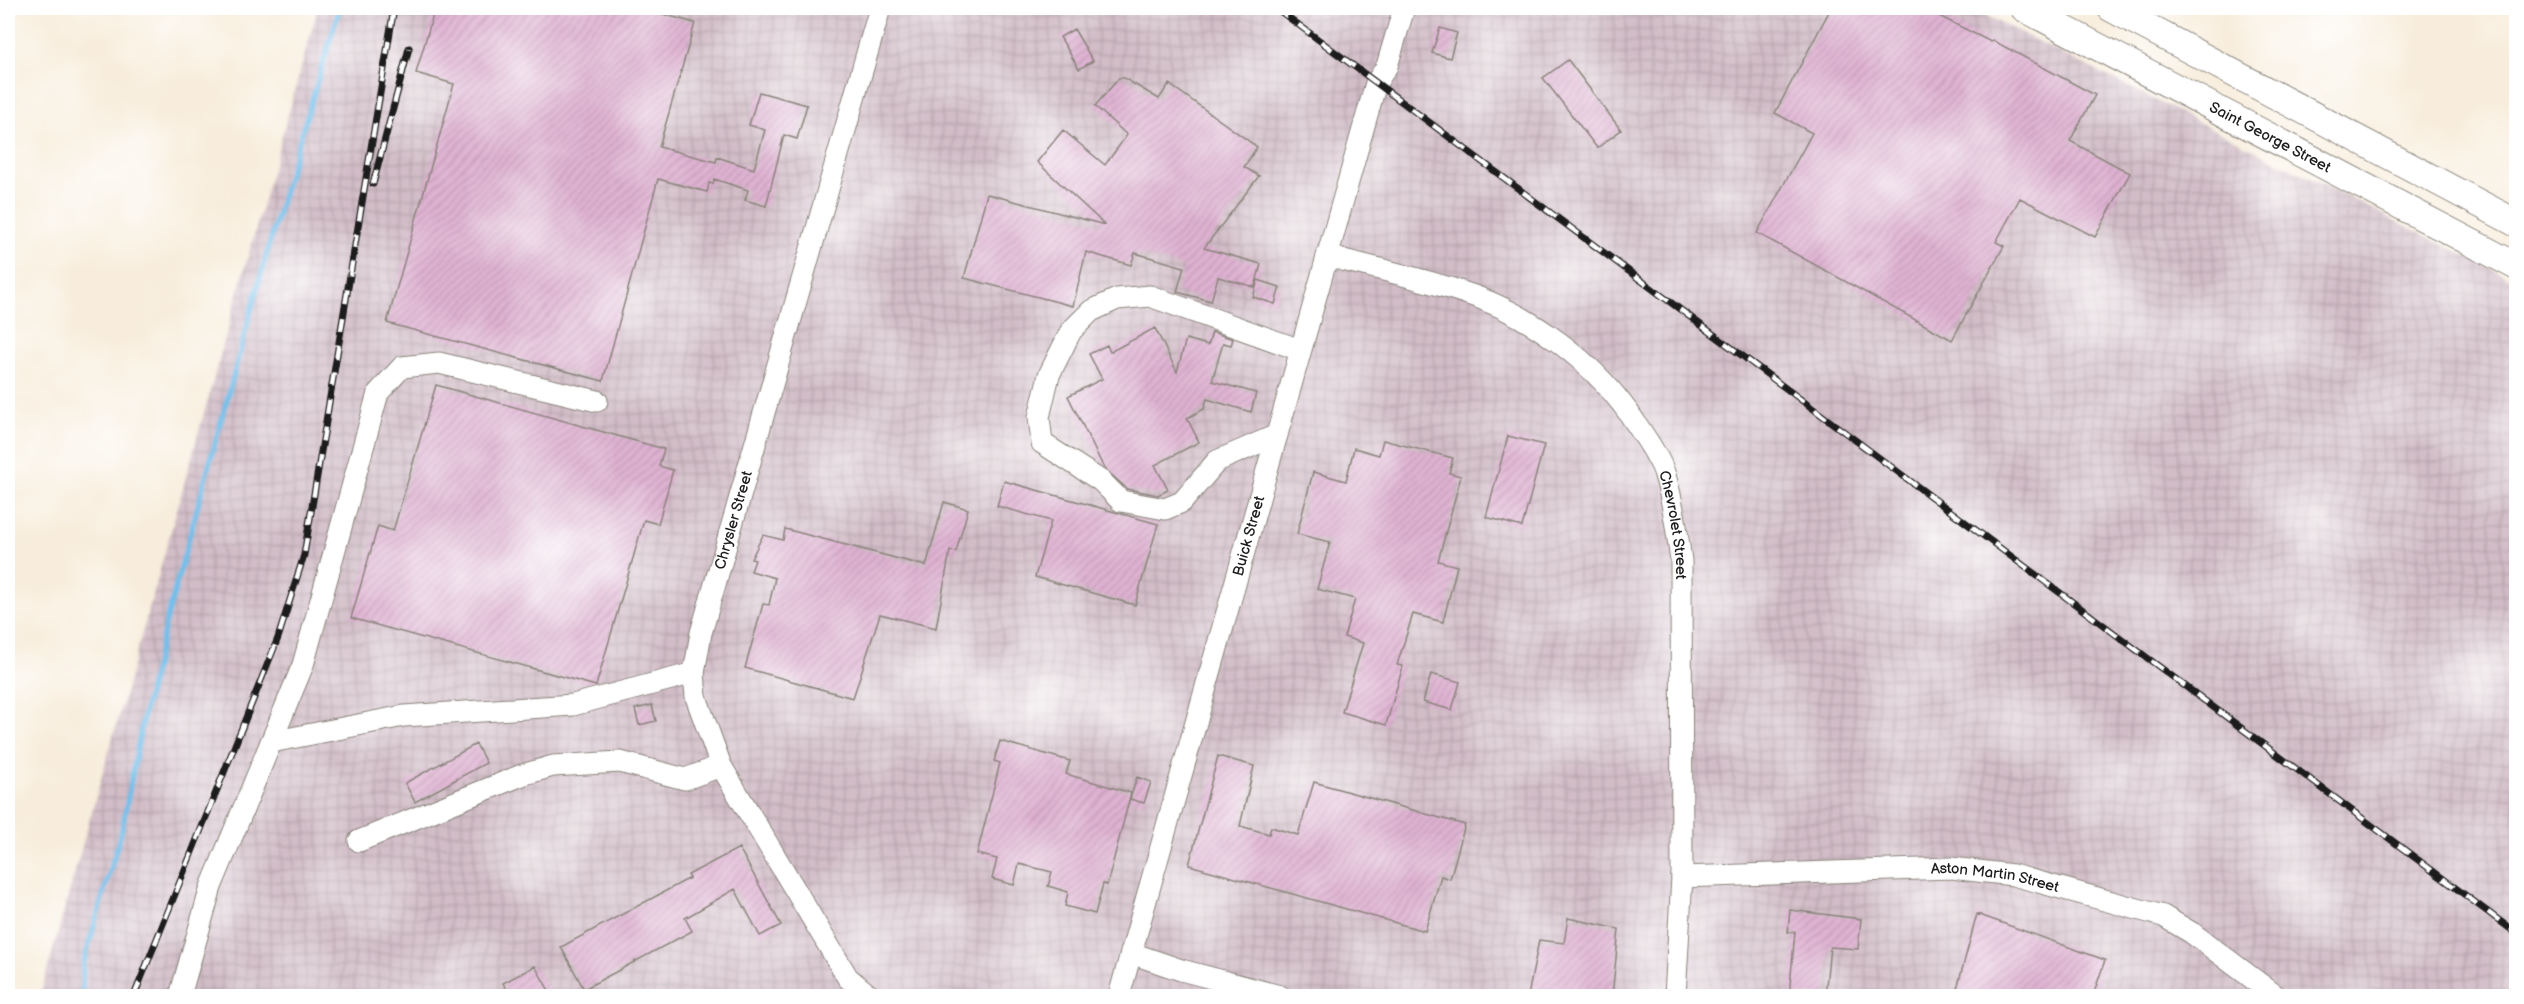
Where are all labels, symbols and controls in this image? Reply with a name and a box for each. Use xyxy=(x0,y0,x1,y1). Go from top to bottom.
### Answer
street label: Saint George Street xyxy=(2206,97,2335,177)
street label: Chrysler Street xyxy=(710,468,757,572)
street label: Chevrolet Street xyxy=(1655,468,1691,580)
street label: Buick Street xyxy=(1228,493,1269,578)
street label: Aston Martin Street xyxy=(1931,858,2062,897)

